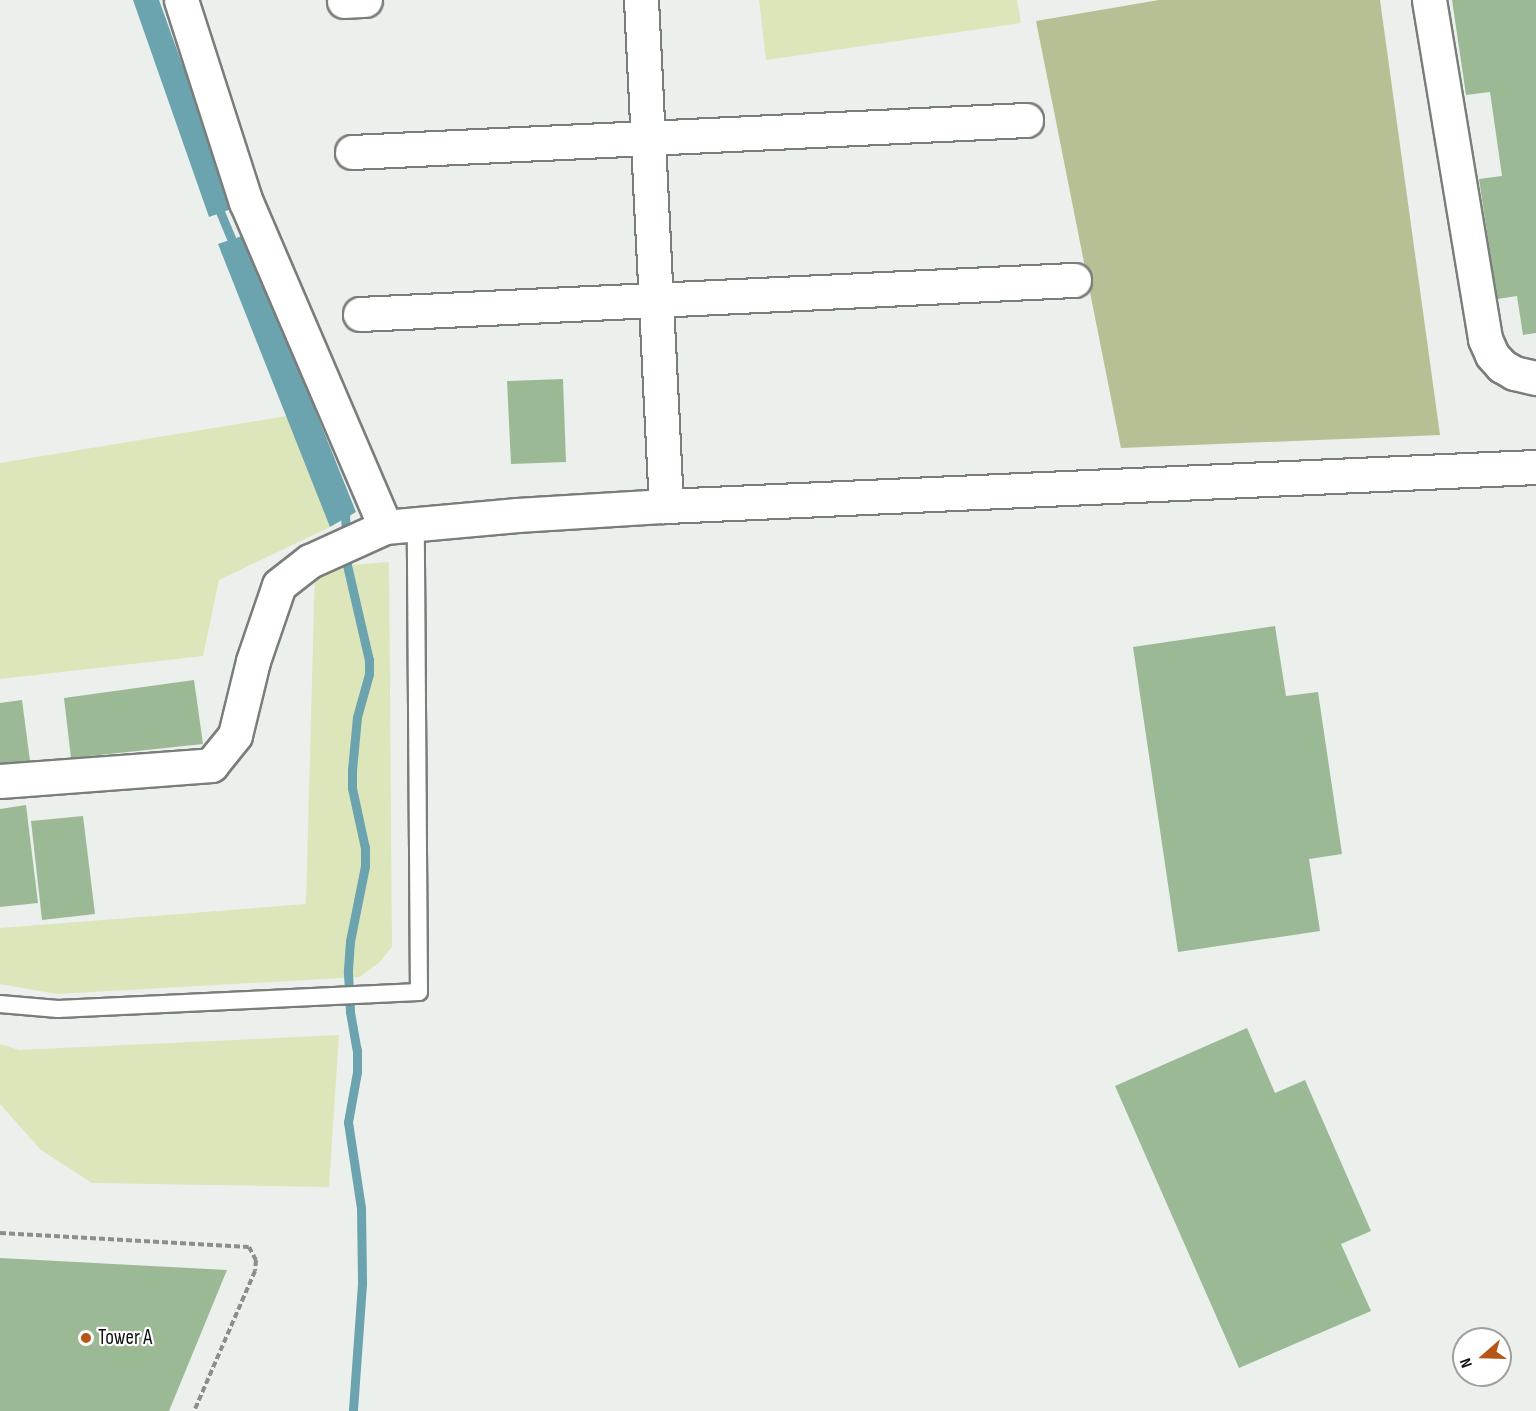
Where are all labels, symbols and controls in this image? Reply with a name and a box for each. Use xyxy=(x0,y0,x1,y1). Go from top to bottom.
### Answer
place label: Tower A xyxy=(98,1325,152,1351)
north arrow xyxy=(1452,1327,1512,1387)
marker: Tower A xyxy=(79,1331,93,1345)
text: N xyxy=(1456,1355,1477,1370)

